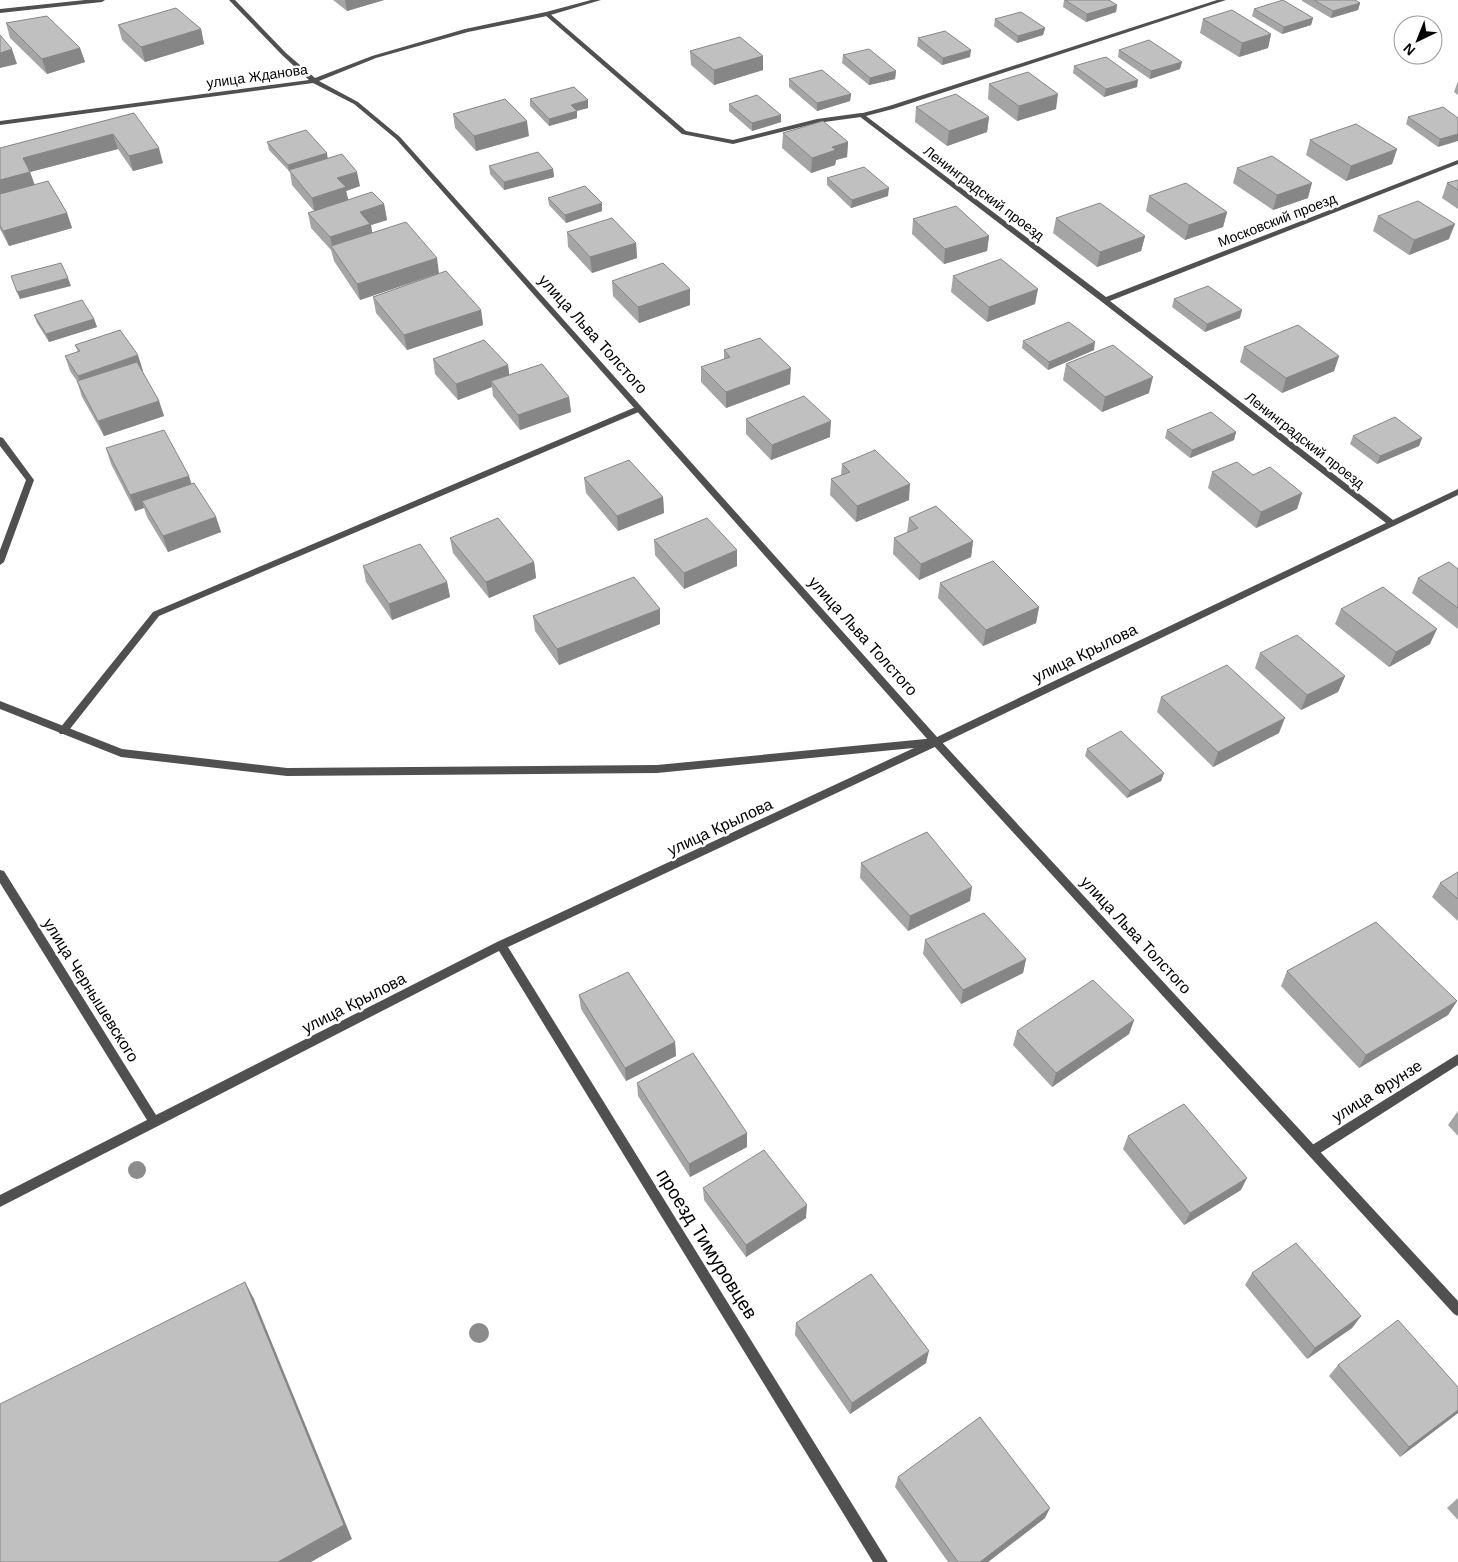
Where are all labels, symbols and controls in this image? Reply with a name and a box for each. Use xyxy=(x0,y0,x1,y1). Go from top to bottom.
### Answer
north arrow xyxy=(1393,15,1443,65)
text: N xyxy=(1400,40,1418,59)
street label: улица Жданова xyxy=(205,61,309,91)
street label: Ленинградский проезд xyxy=(921,142,1047,244)
street label: Московский проезд xyxy=(1216,190,1338,250)
street label: улица Льва Толстого xyxy=(535,271,651,397)
street label: Ленинградский проезд xyxy=(1242,389,1368,491)
street label: улица Льва Толстого xyxy=(805,573,921,699)
street label: улица Крылова xyxy=(1030,620,1140,686)
street label: улица Крылова xyxy=(665,795,775,859)
street label: улица Льва Толстого xyxy=(1077,873,1195,997)
street label: улица Чернышевского xyxy=(40,915,142,1065)
street label: улица Крылова xyxy=(299,970,409,1036)
street label: улица Фрунзе xyxy=(1329,1057,1425,1125)
street label: проезд Тимуровцев xyxy=(652,1165,762,1323)

